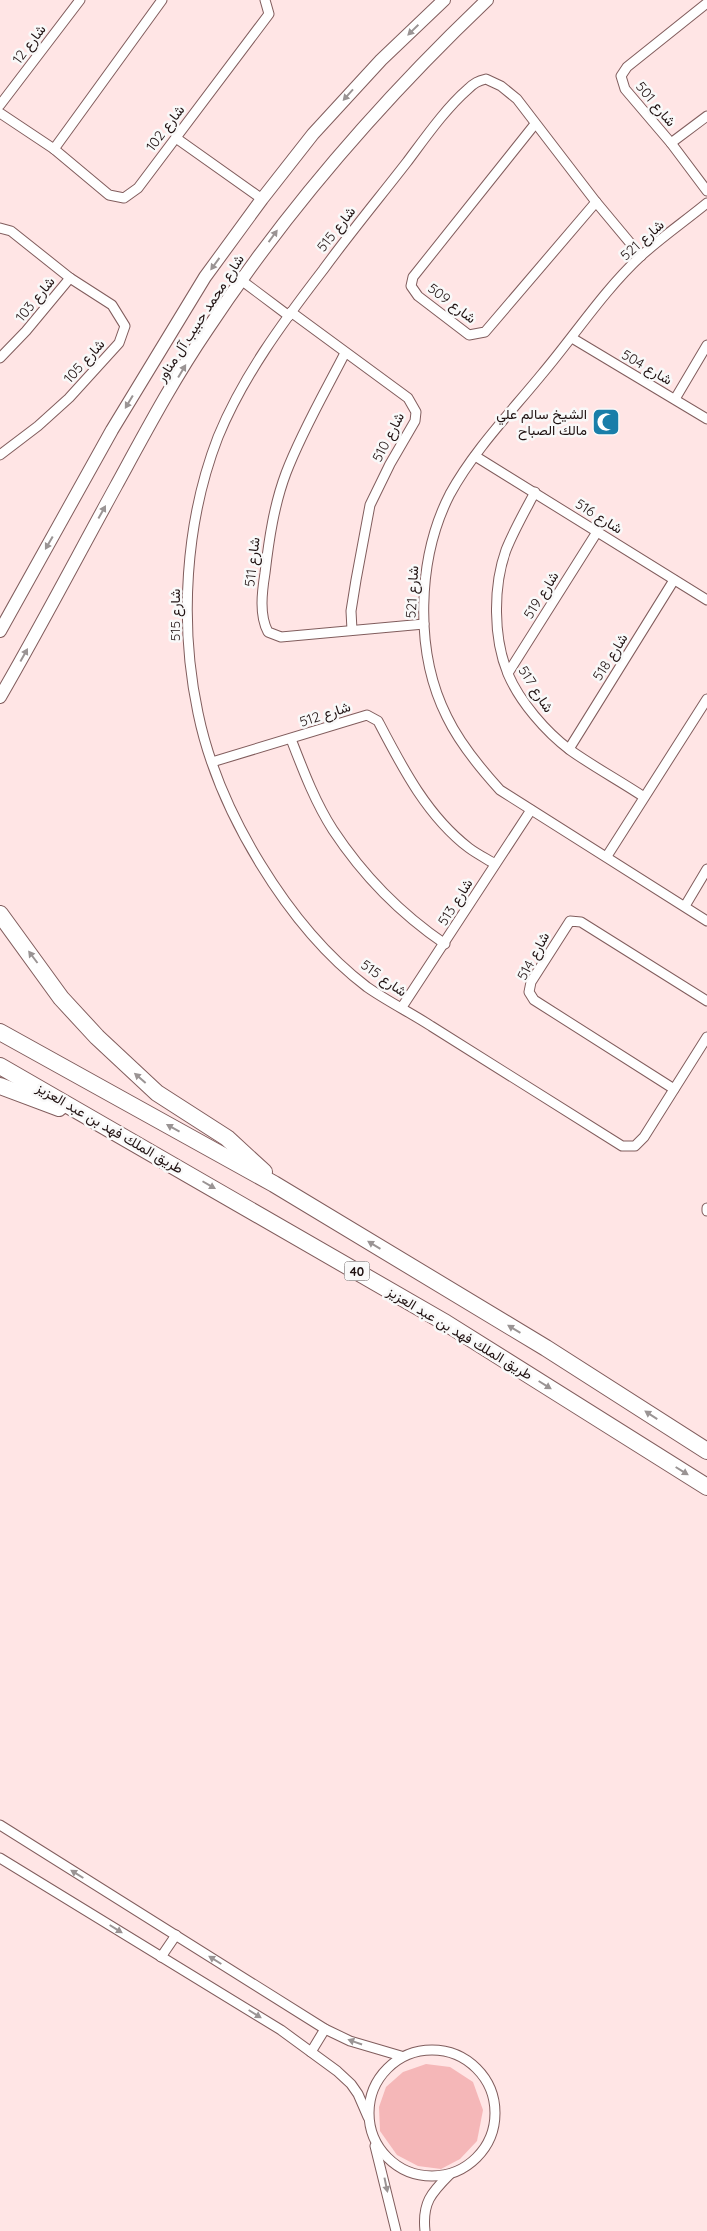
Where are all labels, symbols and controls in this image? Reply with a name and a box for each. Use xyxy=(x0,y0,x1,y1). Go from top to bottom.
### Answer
street label: شارع 12 xyxy=(8,21,51,69)
one-way arrow xyxy=(407,24,419,36)
street label: شارع 501 xyxy=(630,78,680,131)
one-way arrow xyxy=(342,89,354,101)
street label: شارع 102 xyxy=(142,101,190,156)
street label: شارع 515 xyxy=(313,203,361,256)
street label: شارع 521 xyxy=(616,216,669,266)
one-way arrow xyxy=(268,229,278,243)
street label: شارع محمد حبيب آل مناور xyxy=(152,251,250,387)
one-way arrow xyxy=(210,257,220,271)
street label: شارع 103 xyxy=(11,273,60,326)
street label: شارع 509 xyxy=(423,279,480,329)
street label: شارع 105 xyxy=(60,335,110,388)
street label: شارع 504 xyxy=(618,345,675,390)
one-way arrow xyxy=(177,364,186,377)
one-way arrow xyxy=(124,395,133,408)
place label: الشيخ سالم علي مالك الصباح xyxy=(496,405,587,441)
mosque icon: الشيخ سالم علي مالك الصباح xyxy=(591,407,621,437)
street label: شارع 510 xyxy=(368,409,410,466)
street label: شارع 516 xyxy=(571,495,626,539)
one-way arrow xyxy=(97,505,106,519)
street label: شارع 511 xyxy=(240,536,266,588)
one-way arrow xyxy=(44,537,53,550)
street label: شارع 521 xyxy=(402,565,424,619)
street label: شارع 519 xyxy=(519,568,564,623)
street label: شارع 515 xyxy=(166,589,186,641)
street label: شارع 518 xyxy=(588,630,633,685)
one-way arrow xyxy=(20,648,28,662)
street label: شارع 517 xyxy=(513,662,558,717)
street label: شارع 512 xyxy=(297,697,353,733)
street label: شارع 513 xyxy=(434,875,478,930)
street label: شارع 514 xyxy=(513,929,555,984)
one-way arrow xyxy=(27,951,38,964)
street label: شارع 515 xyxy=(356,956,411,1002)
one-way arrow xyxy=(135,1072,147,1084)
street label: طريق الملك فهد بن عبد العزيز xyxy=(32,1078,187,1178)
one-way arrow xyxy=(166,1124,181,1132)
one-way arrow xyxy=(203,1181,216,1190)
one-way arrow xyxy=(368,1241,381,1250)
road number: 40 xyxy=(344,1262,370,1280)
street label: طريق الملك فهد بن عبد العزيز xyxy=(383,1282,536,1384)
one-way arrow xyxy=(507,1324,520,1333)
one-way arrow xyxy=(538,1380,551,1389)
one-way arrow xyxy=(645,1411,658,1420)
one-way arrow xyxy=(676,1467,689,1476)
one-way arrow xyxy=(70,1869,84,1878)
one-way arrow xyxy=(110,1925,123,1934)
one-way arrow xyxy=(208,1955,221,1964)
one-way arrow xyxy=(248,2010,261,2019)
one-way arrow xyxy=(347,2038,362,2045)
one-way arrow xyxy=(382,2177,390,2192)

